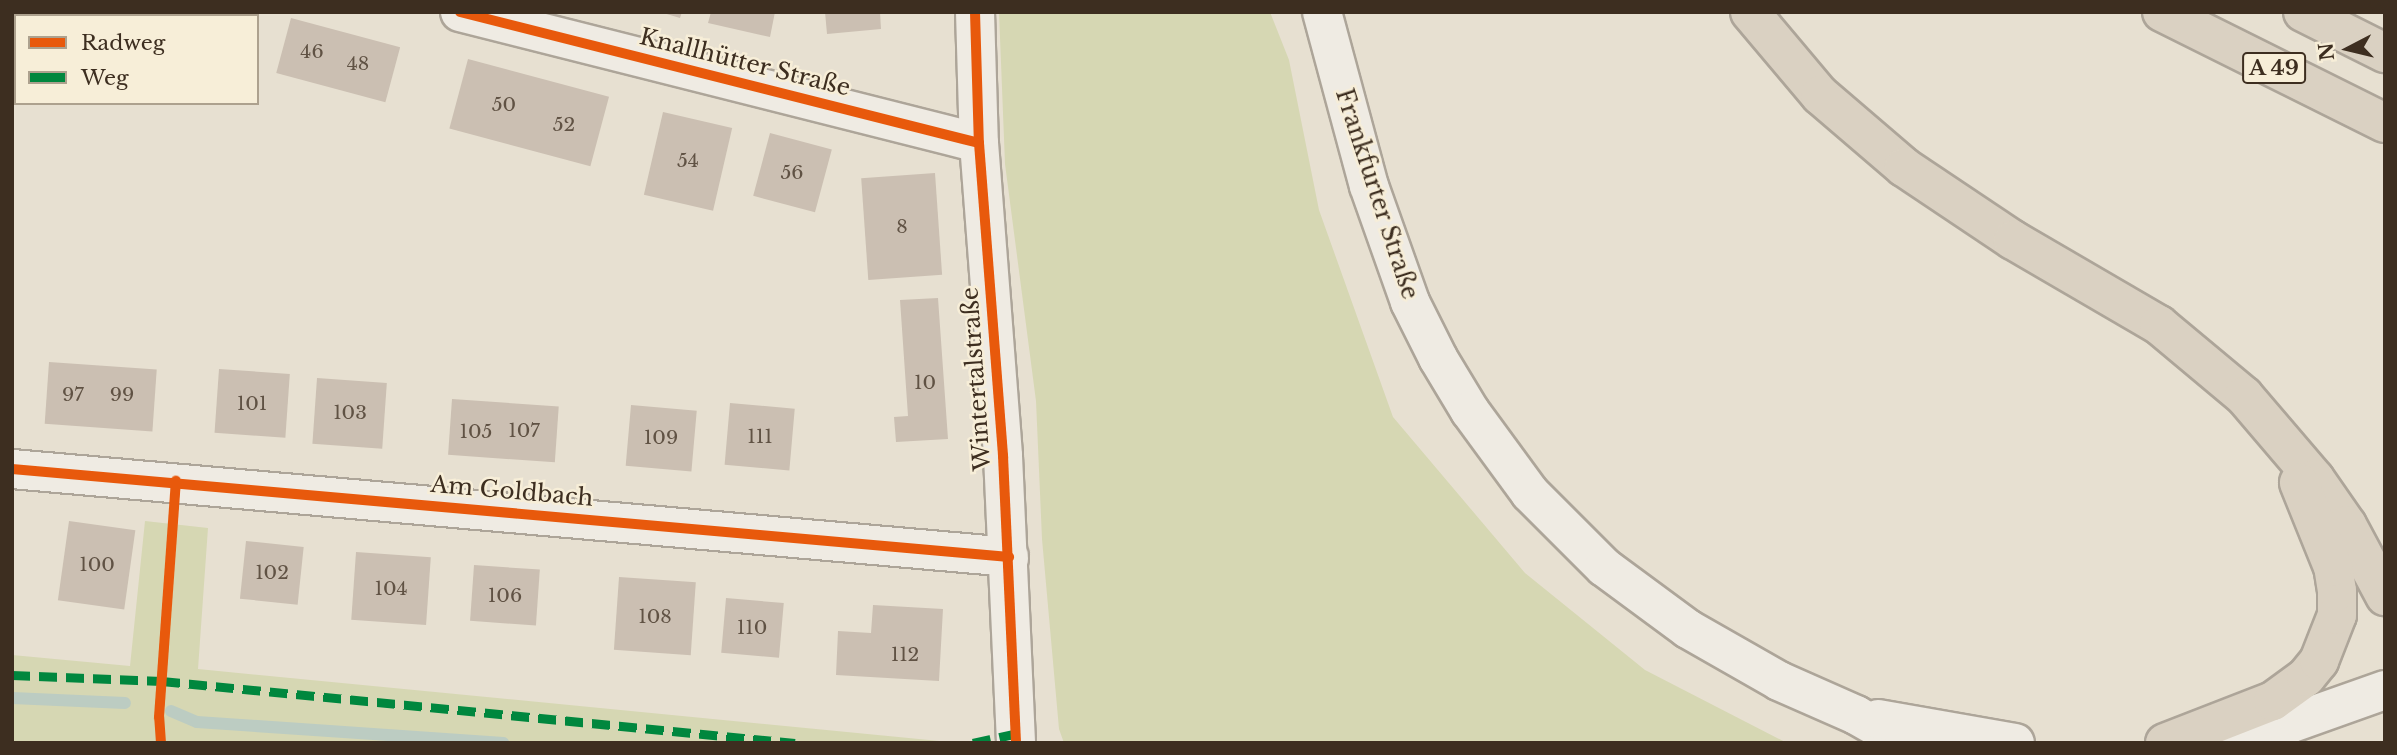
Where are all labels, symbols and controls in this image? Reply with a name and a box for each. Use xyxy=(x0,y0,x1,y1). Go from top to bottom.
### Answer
legend xyxy=(14,14,259,105)
north arrow xyxy=(2313,14,2383,84)
street label: Knallhütter Straße xyxy=(636,22,854,102)
text: Radweg xyxy=(81,30,165,56)
house number: 46 xyxy=(300,41,324,63)
text: N xyxy=(2314,41,2339,62)
road number: A 49 xyxy=(2241,50,2307,86)
house number: 48 xyxy=(347,53,369,75)
text: Weg xyxy=(81,65,129,91)
street label: Frankfurter Straße xyxy=(1330,85,1424,303)
house number: 50 xyxy=(492,94,516,116)
house number: 52 xyxy=(553,114,575,136)
house number: 54 xyxy=(677,150,699,172)
house number: 56 xyxy=(780,162,804,184)
house number: 8 xyxy=(896,216,908,238)
street label: Wintertalstraße xyxy=(956,286,996,472)
house number: 10 xyxy=(914,372,936,394)
house number: 97 xyxy=(62,384,84,406)
house number: 99 xyxy=(110,384,134,406)
house number: 101 xyxy=(237,393,267,415)
house number: 103 xyxy=(333,402,367,424)
house number: 107 xyxy=(508,420,540,442)
house number: 105 xyxy=(460,421,492,443)
house number: 111 xyxy=(747,426,773,448)
house number: 109 xyxy=(644,427,678,449)
street label: Am Goldbach xyxy=(430,470,594,512)
house number: 100 xyxy=(79,554,115,576)
house number: 102 xyxy=(255,562,289,584)
house number: 104 xyxy=(374,578,408,600)
house number: 106 xyxy=(488,585,522,607)
house number: 108 xyxy=(638,606,672,628)
house number: 110 xyxy=(737,617,767,639)
house number: 112 xyxy=(891,644,919,666)

